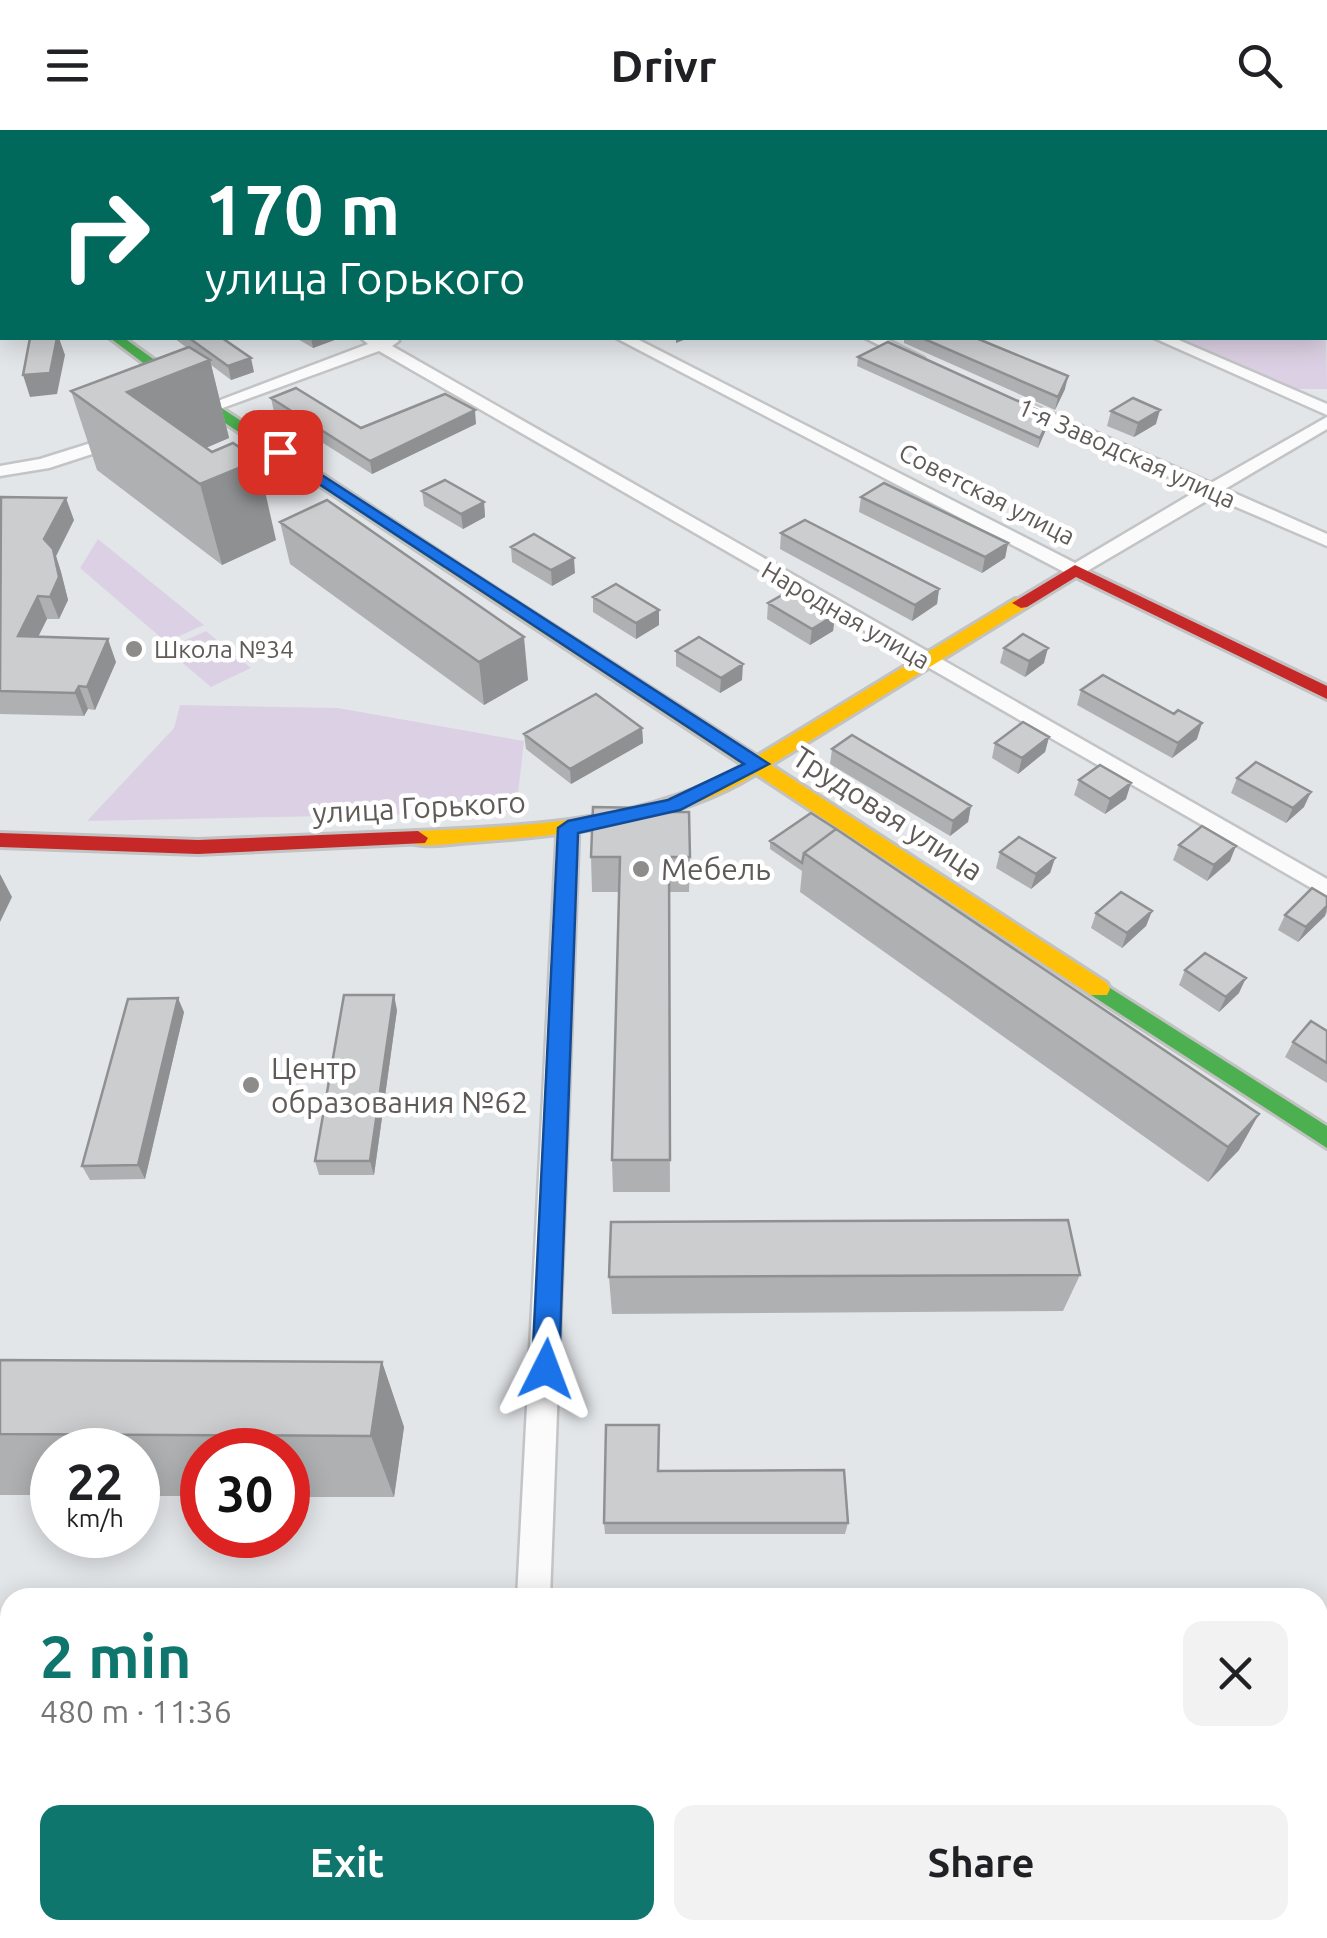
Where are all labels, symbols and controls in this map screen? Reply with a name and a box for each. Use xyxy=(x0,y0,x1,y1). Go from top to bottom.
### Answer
icon: menu xyxy=(40,38,95,93)
icon: search xyxy=(1232,38,1287,93)
text: Drivr xyxy=(611,40,716,91)
icon: right xyxy=(40,170,170,300)
text: 170 m xyxy=(205,170,400,248)
text: улица Горького xyxy=(205,252,525,303)
street label: 1-я Заводская улица xyxy=(1014,392,1240,514)
pin xyxy=(238,410,323,495)
icon: arrive xyxy=(253,425,308,480)
street label: Советская улица xyxy=(894,438,1080,550)
street label: Народная улица xyxy=(757,556,935,674)
place label: Школа №34 xyxy=(154,635,294,663)
marker: Школа №34 xyxy=(123,638,145,660)
street label: Трудовая улица xyxy=(787,739,989,887)
street label: улица Горького xyxy=(311,784,527,830)
place label: Мебель xyxy=(661,852,771,886)
marker: Мебель xyxy=(630,858,652,880)
place label: Центр образования №62 xyxy=(271,1051,528,1119)
marker: Центр образования №62 xyxy=(240,1074,262,1096)
position arrow xyxy=(494,1317,598,1421)
speed limit sign: 30 xyxy=(180,1428,310,1558)
text: 22 xyxy=(67,1453,123,1509)
text: km/h xyxy=(66,1504,124,1532)
button: close xyxy=(1183,1621,1288,1726)
text: 2 min xyxy=(40,1622,192,1689)
text: 480 m · 11:36 xyxy=(40,1693,232,1729)
button: Exit xyxy=(40,1805,654,1920)
button: Share xyxy=(674,1805,1288,1920)

